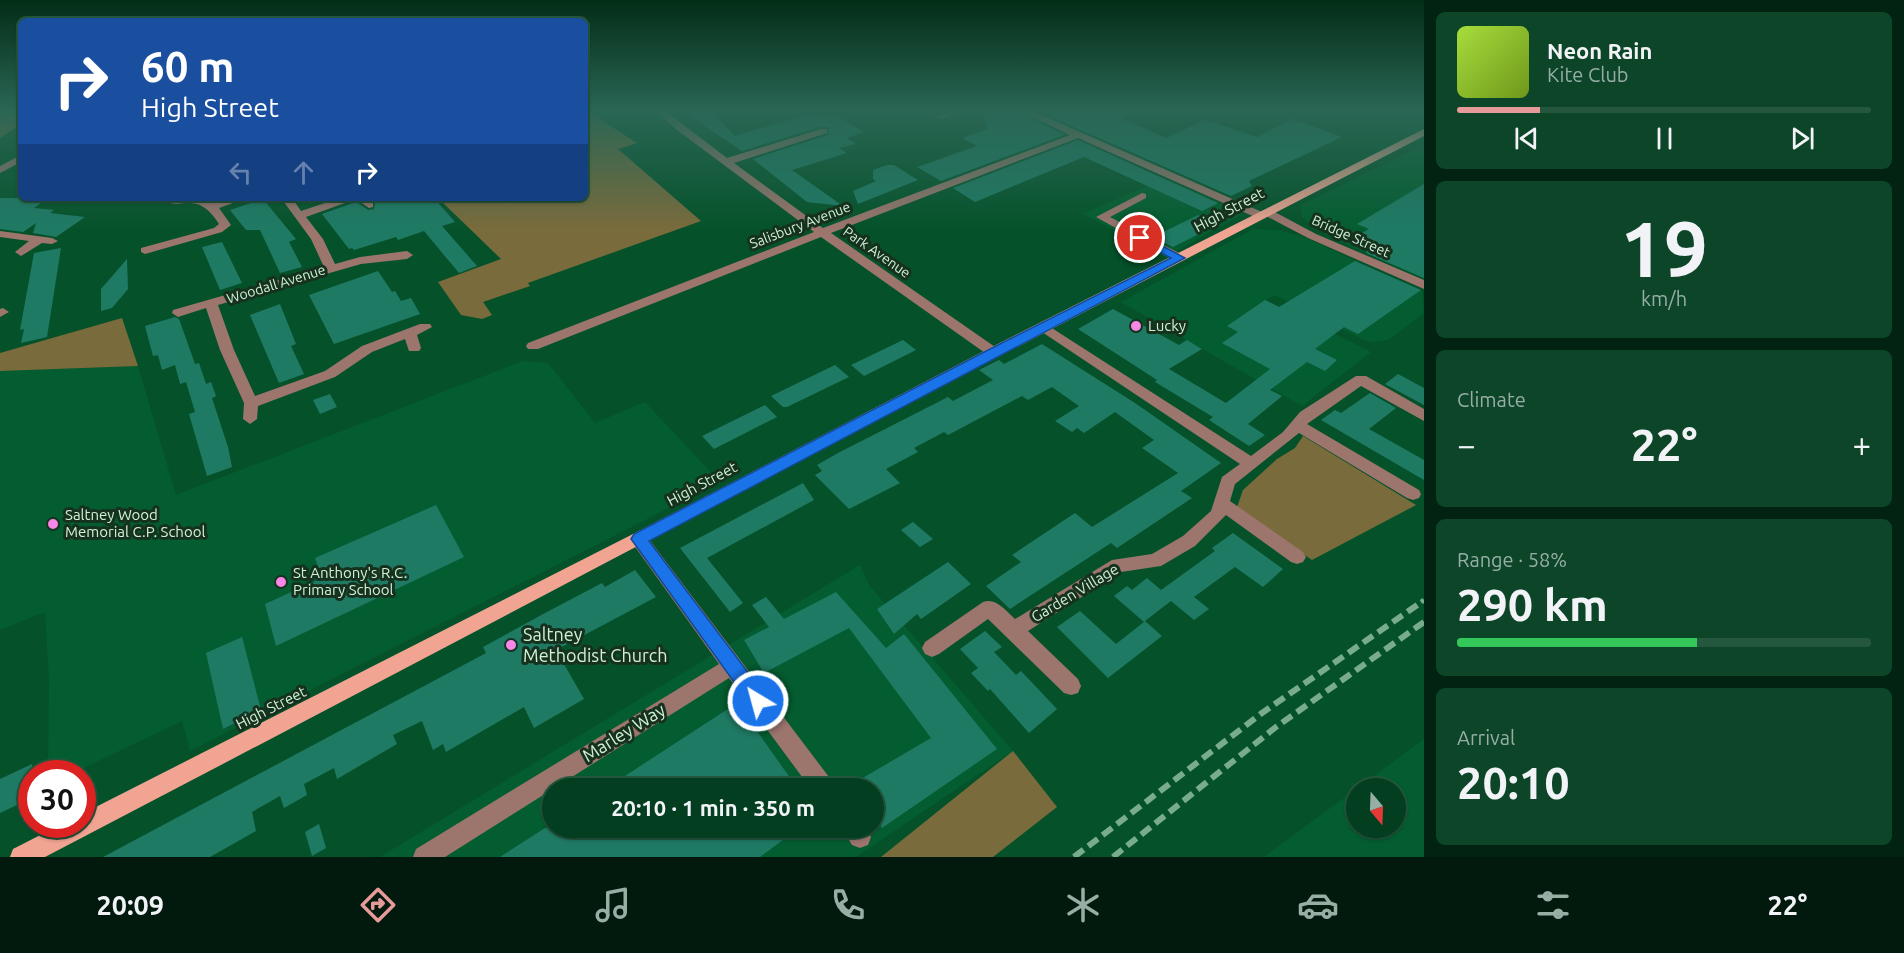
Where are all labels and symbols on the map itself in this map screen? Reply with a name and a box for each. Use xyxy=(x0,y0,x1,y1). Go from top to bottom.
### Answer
street label: High Street xyxy=(1191,184,1267,235)
street label: Salisbury Avenue xyxy=(747,198,853,252)
pin xyxy=(1114,212,1165,263)
street label: Bridge Street xyxy=(1309,212,1393,261)
street label: Park Avenue xyxy=(840,223,914,281)
street label: Woodall Avenue xyxy=(225,261,327,307)
place label: Lucky xyxy=(1148,317,1186,334)
marker: Lucky xyxy=(1129,319,1143,333)
street label: High Street xyxy=(664,458,740,509)
place label: Saltney Wood Memorial C.P. School xyxy=(65,506,205,540)
marker: Saltney Wood Memorial C.P. School xyxy=(46,517,60,531)
street label: Garden Village xyxy=(1028,560,1121,625)
place label: St Anthony's R.C. Primary School xyxy=(293,564,407,598)
marker: St Anthony's R.C. Primary School xyxy=(274,575,288,589)
place label: Saltney Methodist Church xyxy=(523,624,667,665)
marker: Saltney Methodist Church xyxy=(504,638,518,652)
position arrow xyxy=(726,669,790,733)
street label: High Street xyxy=(233,683,309,733)
street label: Marley Way xyxy=(579,699,669,765)
speed limit sign: 30 xyxy=(18,760,96,838)
north arrow xyxy=(1346,778,1406,838)

